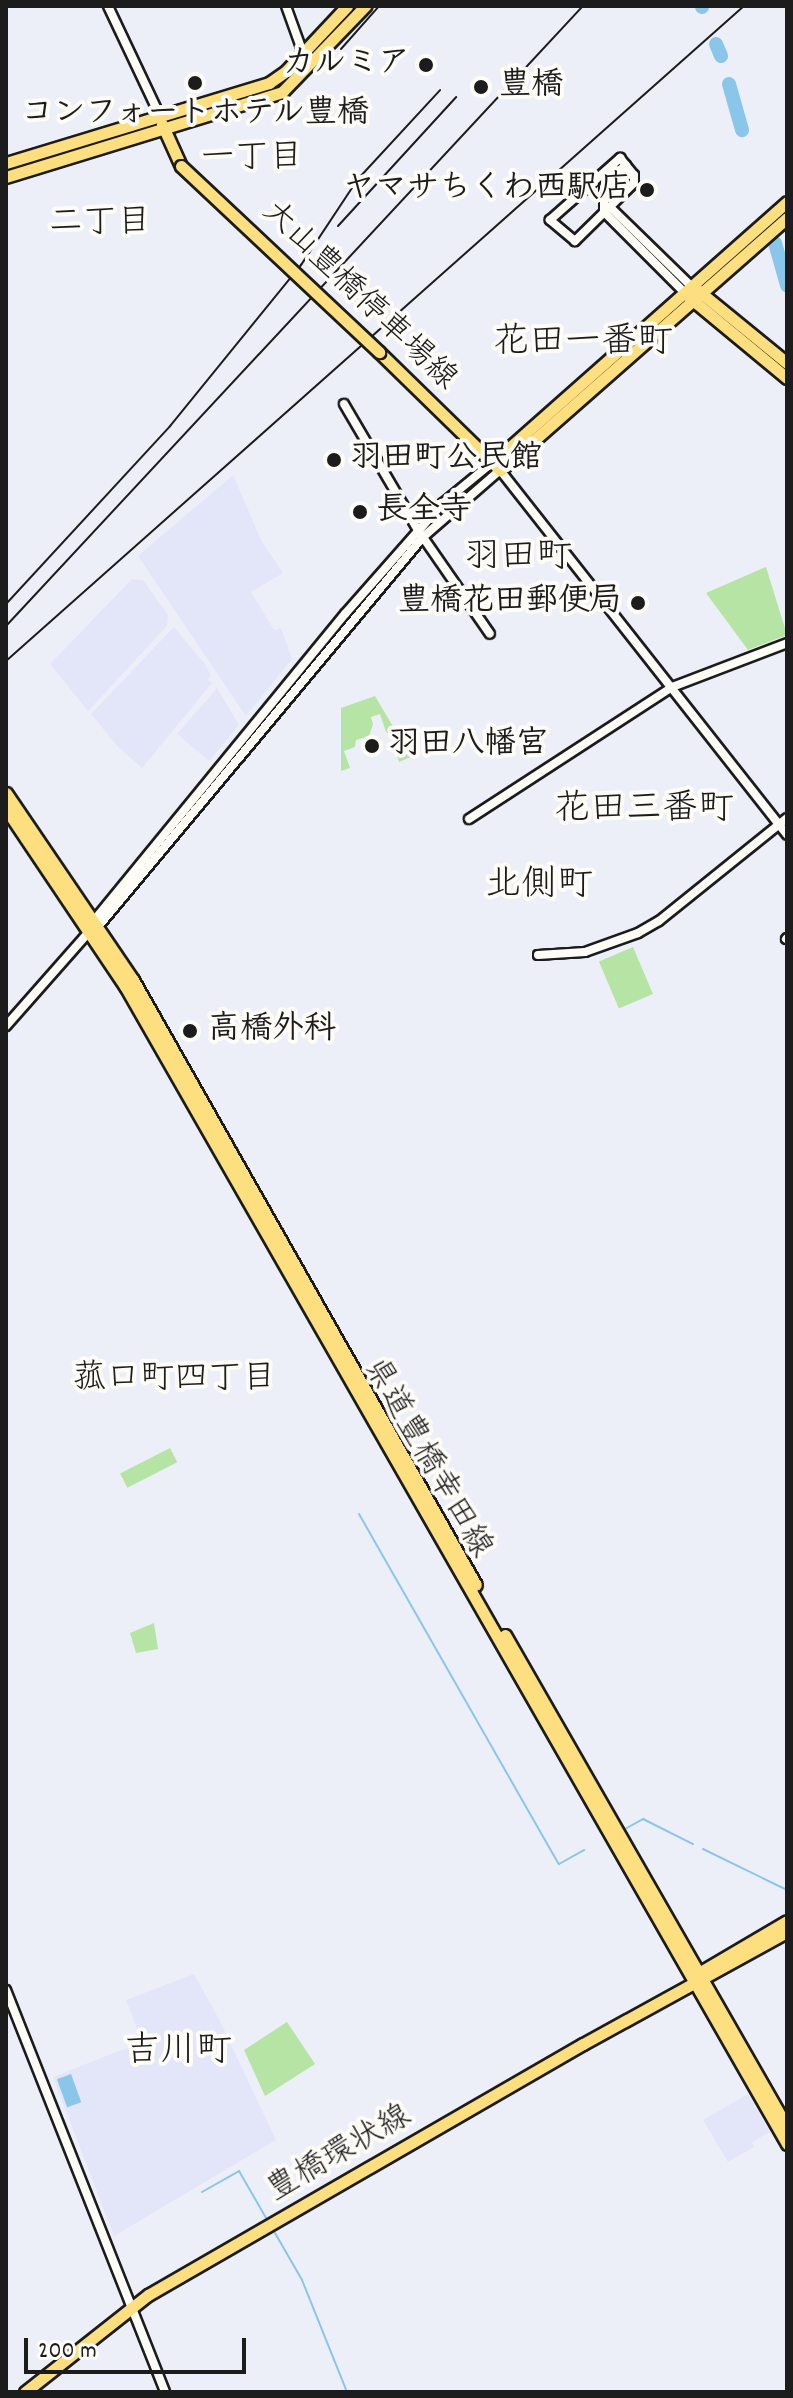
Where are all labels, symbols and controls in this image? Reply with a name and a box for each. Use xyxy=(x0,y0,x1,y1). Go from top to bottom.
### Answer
place label: カルミア xyxy=(282,46,410,84)
marker: カルミア xyxy=(417,56,435,74)
place label: 豊橋 xyxy=(499,68,563,106)
marker: コンフォートホテル豊橋 xyxy=(186,74,204,92)
marker: 豊橋 xyxy=(470,76,492,98)
place label: コンフォートホテル豊橋 xyxy=(19,96,371,134)
district label: 一丁目 xyxy=(201,140,303,180)
place label: ヤマサちくわ西駅店 xyxy=(343,171,631,209)
marker: ヤマサちくわ西駅店 xyxy=(638,181,656,199)
street label: 大山豊橋停車場線 xyxy=(253,194,463,400)
district label: 二丁目 xyxy=(49,205,151,245)
district label: 花田一番町 xyxy=(493,323,673,367)
place label: 羽田町公民館 xyxy=(350,441,542,479)
marker: 羽田町公民館 xyxy=(325,451,343,469)
place label: 長全寺 xyxy=(376,493,472,531)
marker: 長全寺 xyxy=(351,503,369,521)
district label: 羽田町 xyxy=(464,538,572,582)
place label: 豊橋花田郵便局 xyxy=(398,584,622,622)
marker: 豊橋花田郵便局 xyxy=(629,594,647,612)
place label: 羽田八幡宮 xyxy=(388,727,548,765)
marker: 羽田八幡宮 xyxy=(363,737,381,755)
district label: 花田三番町 xyxy=(554,790,734,834)
district label: 北側町 xyxy=(485,866,593,910)
place label: 高橋外科 xyxy=(208,1012,336,1050)
marker: 高橋外科 xyxy=(179,1020,201,1042)
street label: 県道豊橋幸田線 xyxy=(353,1352,499,1566)
district label: 菰口町四丁目 xyxy=(72,1361,276,1401)
district label: 吉川町 xyxy=(124,2032,232,2076)
street label: 豊橋環状線 xyxy=(261,2098,419,2212)
scale bar xyxy=(28,2322,250,2372)
text: 200 m xyxy=(38,2335,97,2369)

